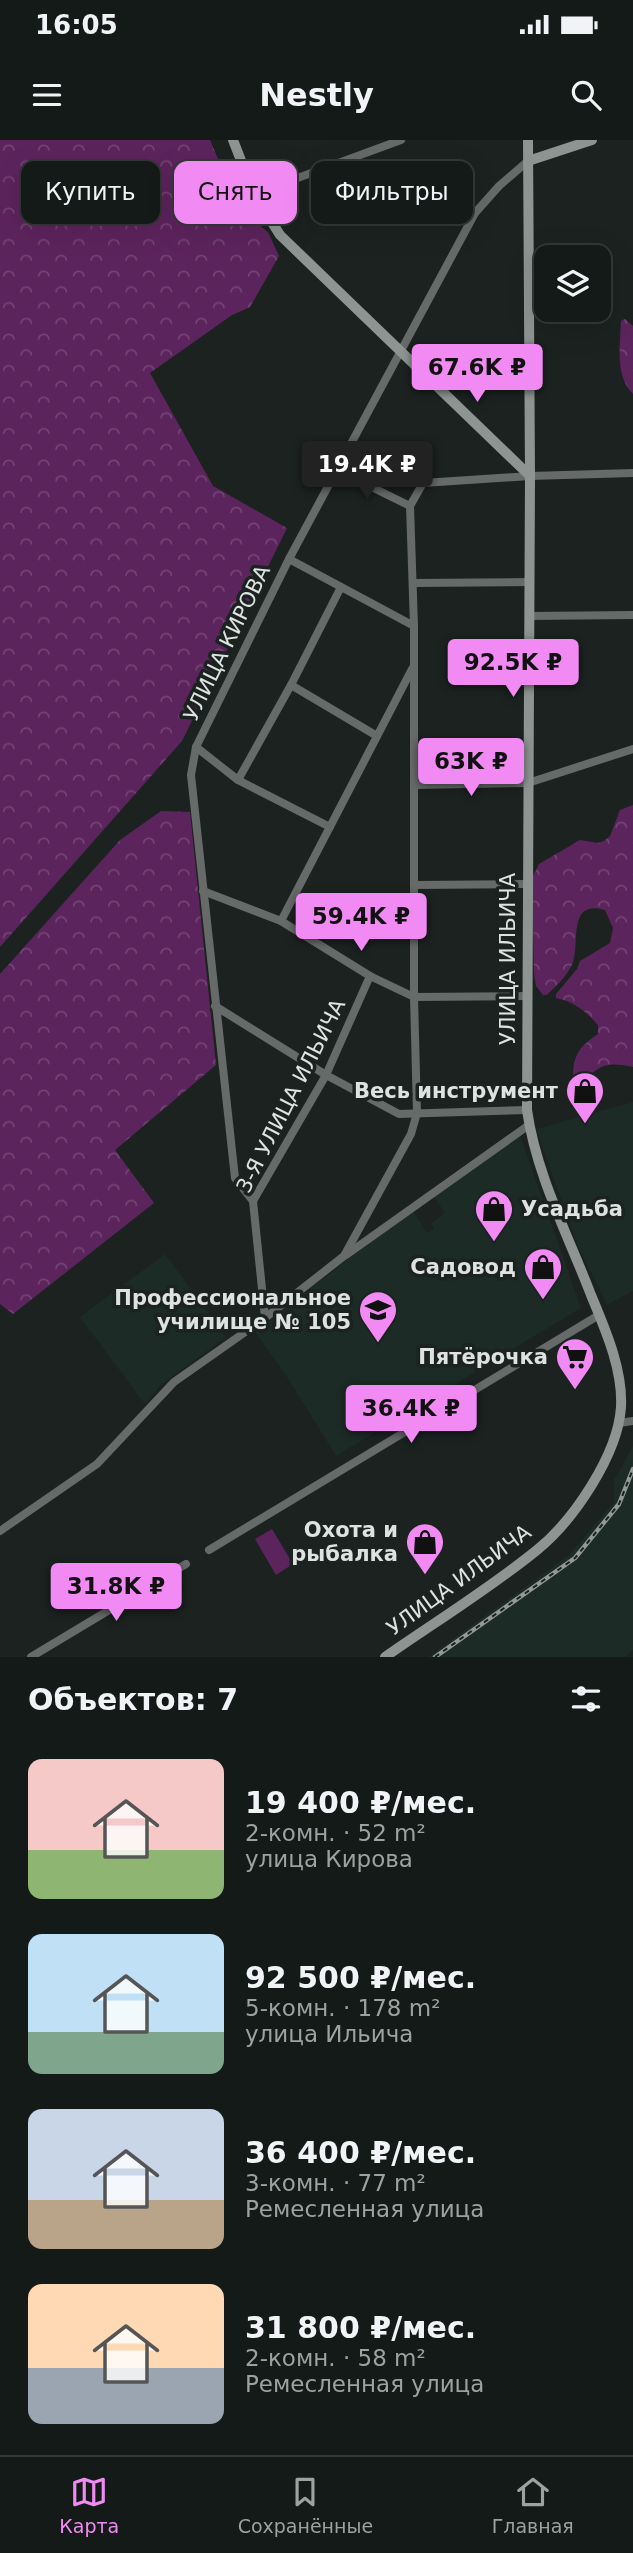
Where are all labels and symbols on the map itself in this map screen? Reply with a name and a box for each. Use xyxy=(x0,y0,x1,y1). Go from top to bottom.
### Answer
pin: 67.6K ₽ xyxy=(412,344,542,404)
pin: 19.4K ₽ xyxy=(302,442,432,501)
street label: УЛИЦА КИРОВА xyxy=(179,561,275,725)
pin: 92.5K ₽ xyxy=(448,640,578,699)
pin: 63K ₽ xyxy=(422,738,520,798)
street label: УЛИЦА ИЛЬИЧА xyxy=(496,872,520,1045)
pin: 59.4K ₽ xyxy=(296,894,426,953)
street label: 3-Я УЛИЦА ИЛЬИЧА xyxy=(232,995,351,1197)
shop icon: Весь инструмент xyxy=(564,1070,606,1125)
place label: Весь инструмент xyxy=(354,1079,559,1103)
shop icon: Усадьба xyxy=(473,1188,515,1243)
place label: Усадьба xyxy=(521,1197,623,1221)
shop icon: Садовод xyxy=(522,1246,564,1301)
place label: Садовод xyxy=(410,1255,516,1279)
place label: Профессиональное училище № 105 xyxy=(114,1286,351,1334)
school or university icon: Профессиональное училище № 105 xyxy=(357,1289,399,1344)
supermarket icon: Пятёрочка xyxy=(554,1336,596,1391)
place label: Пятёрочка xyxy=(418,1345,548,1369)
pin: 36.4K ₽ xyxy=(346,1386,476,1445)
place label: Охота и рыбалка xyxy=(291,1518,398,1566)
street label: УЛИЦА ИЛЬИЧА xyxy=(382,1519,536,1640)
shop icon: Охота и рыбалка xyxy=(404,1521,446,1576)
pin: 31.8K ₽ xyxy=(51,1564,181,1623)

